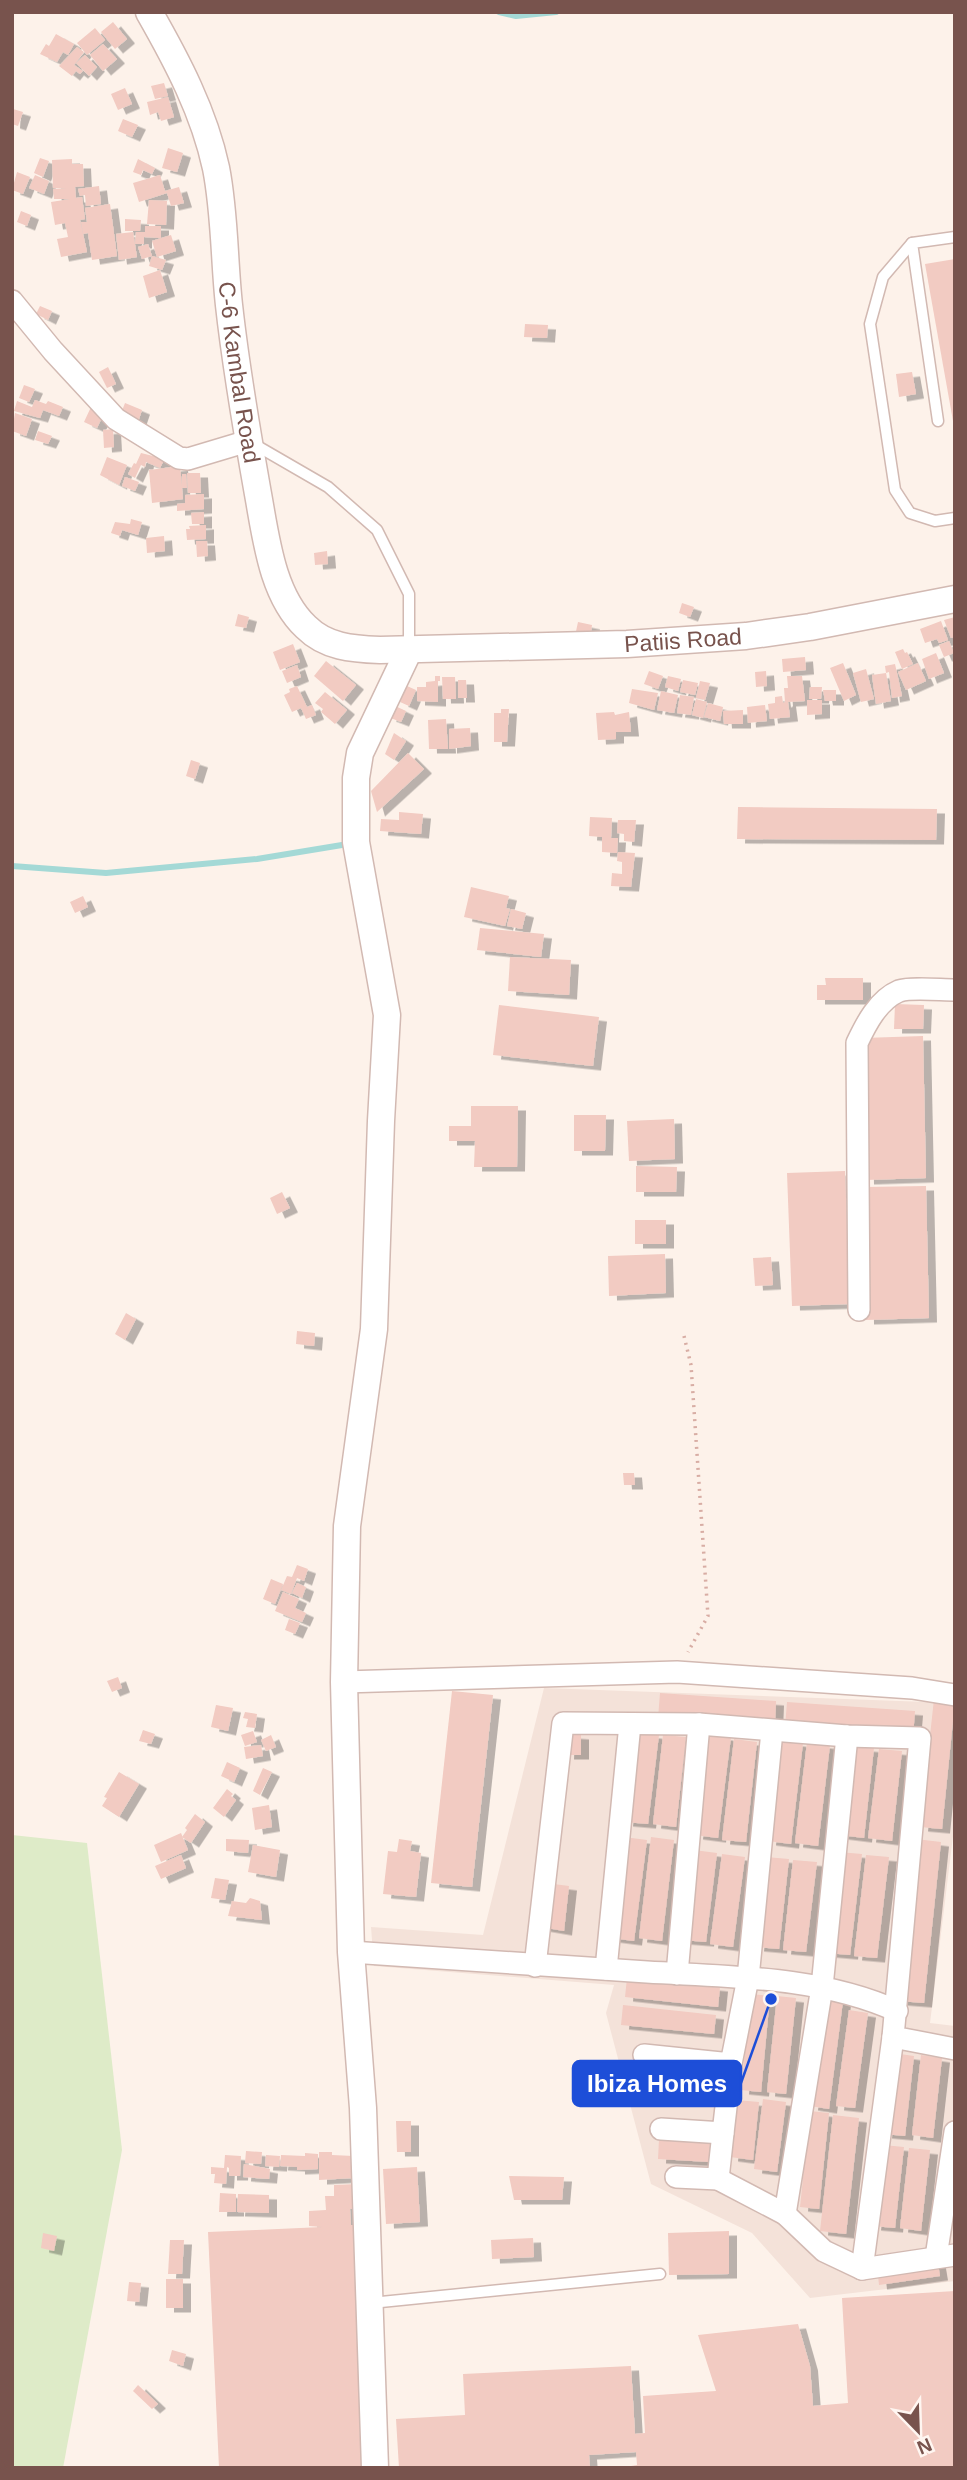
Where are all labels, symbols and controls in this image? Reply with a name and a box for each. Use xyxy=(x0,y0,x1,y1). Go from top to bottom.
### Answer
street label: C-6 Kambal Road xyxy=(214,280,265,465)
street label: Patiis Road xyxy=(623,623,743,657)
callout: Ibiza Homes xyxy=(573,2061,741,2106)
text: Ibiza Homes xyxy=(587,2070,727,2097)
north arrow xyxy=(883,2396,953,2466)
text: N xyxy=(914,2434,935,2459)

